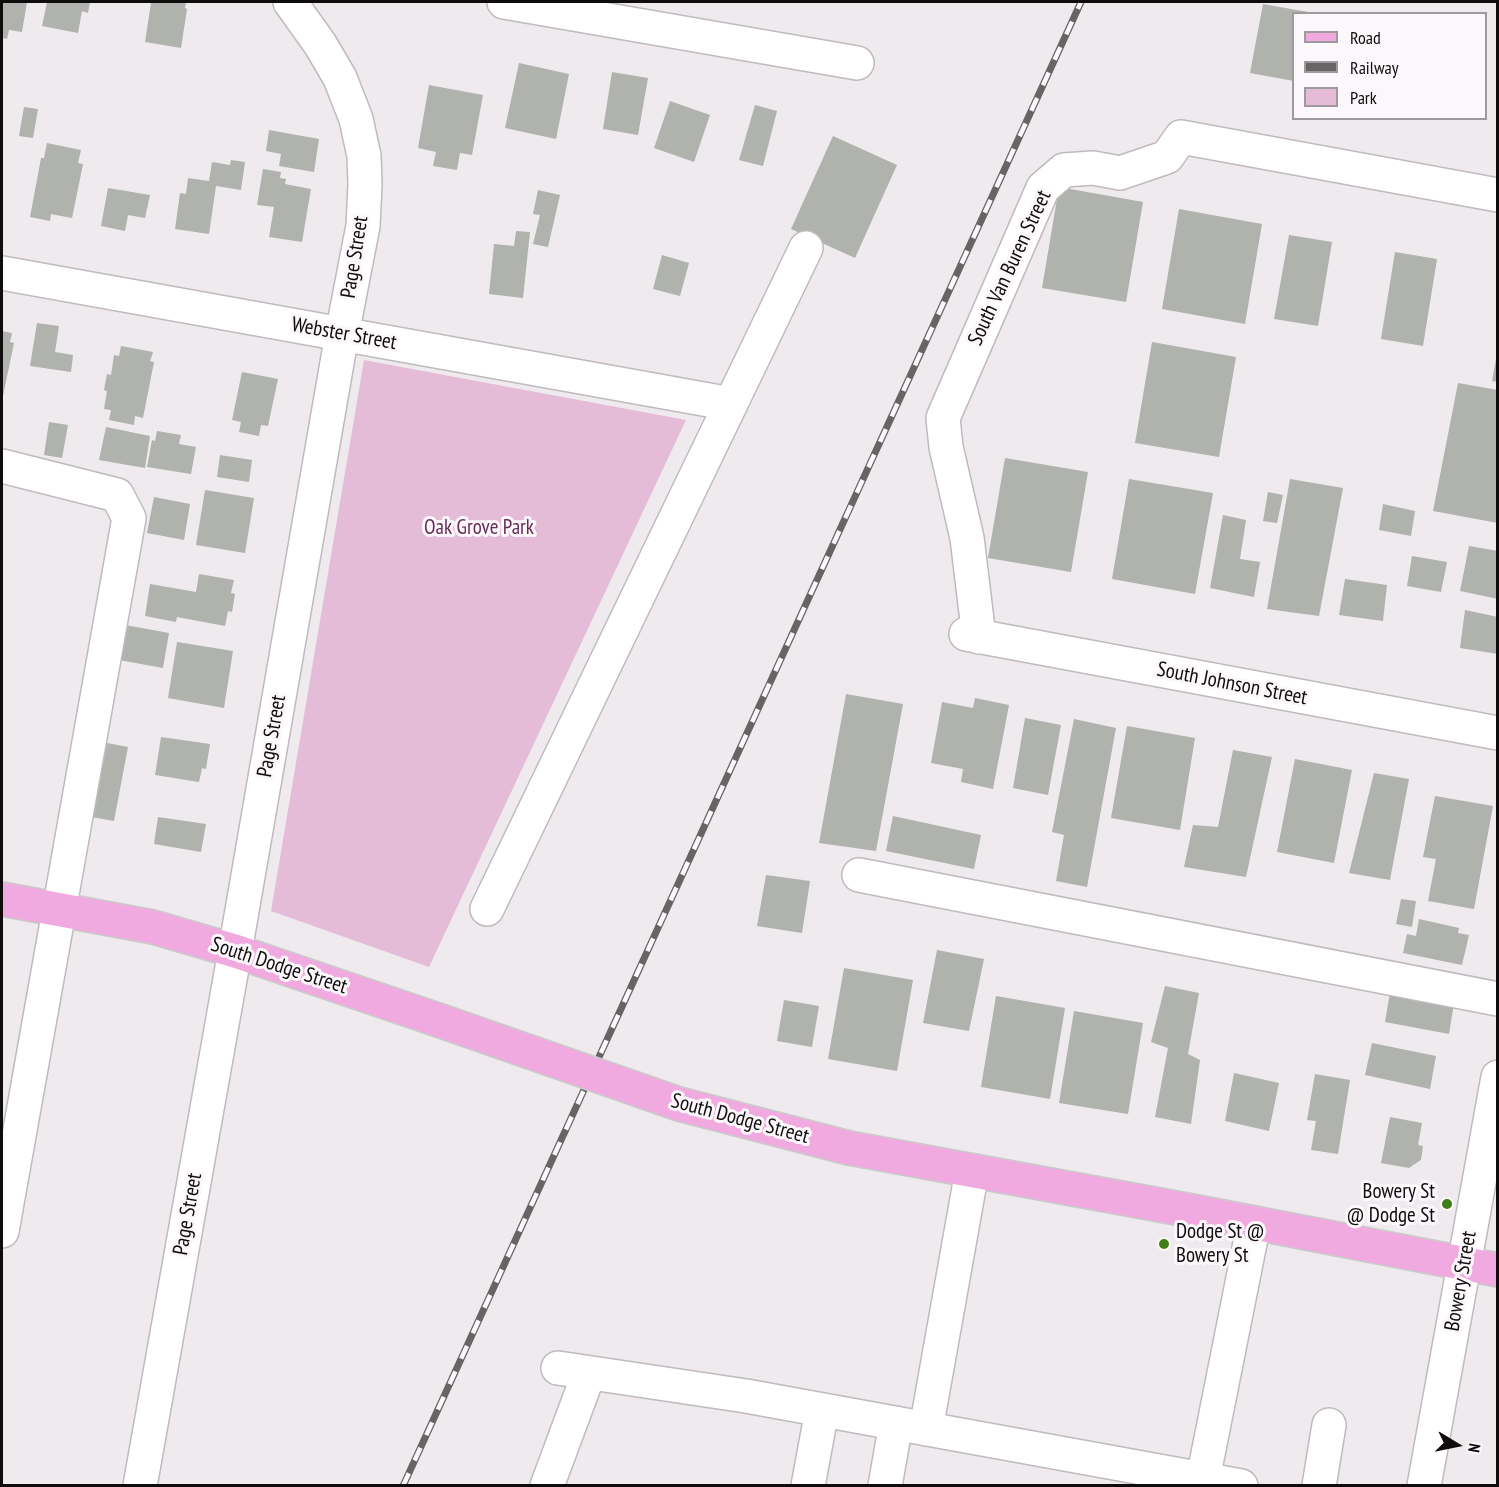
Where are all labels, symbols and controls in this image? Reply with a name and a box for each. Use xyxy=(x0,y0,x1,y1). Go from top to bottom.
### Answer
legend xyxy=(1292,12,1487,120)
text: Road xyxy=(1350,26,1381,49)
text: Railway xyxy=(1350,56,1399,79)
text: Park xyxy=(1350,86,1377,109)
street label: South Van Buren Street xyxy=(963,186,1057,350)
street label: Page Street xyxy=(336,214,374,300)
street label: Webster Street xyxy=(290,312,398,356)
park label: Oak Grove Park xyxy=(424,515,534,541)
street label: South Johnson Street xyxy=(1155,657,1309,711)
street label: Page Street xyxy=(252,693,292,779)
street label: South Dodge Street xyxy=(208,932,350,1000)
street label: South Dodge Street xyxy=(668,1089,812,1149)
street label: Page Street xyxy=(168,1171,208,1257)
place label: Bowery St @ Dodge St xyxy=(1346,1179,1435,1229)
marker: Bowery St @ Dodge St xyxy=(1440,1197,1454,1211)
place label: Dodge St @ Bowery St xyxy=(1176,1219,1265,1269)
street label: Bowery Street xyxy=(1440,1229,1482,1333)
marker: Dodge St @ Bowery St xyxy=(1157,1237,1171,1251)
north arrow xyxy=(1427,1415,1487,1475)
text: N xyxy=(1464,1442,1485,1454)

